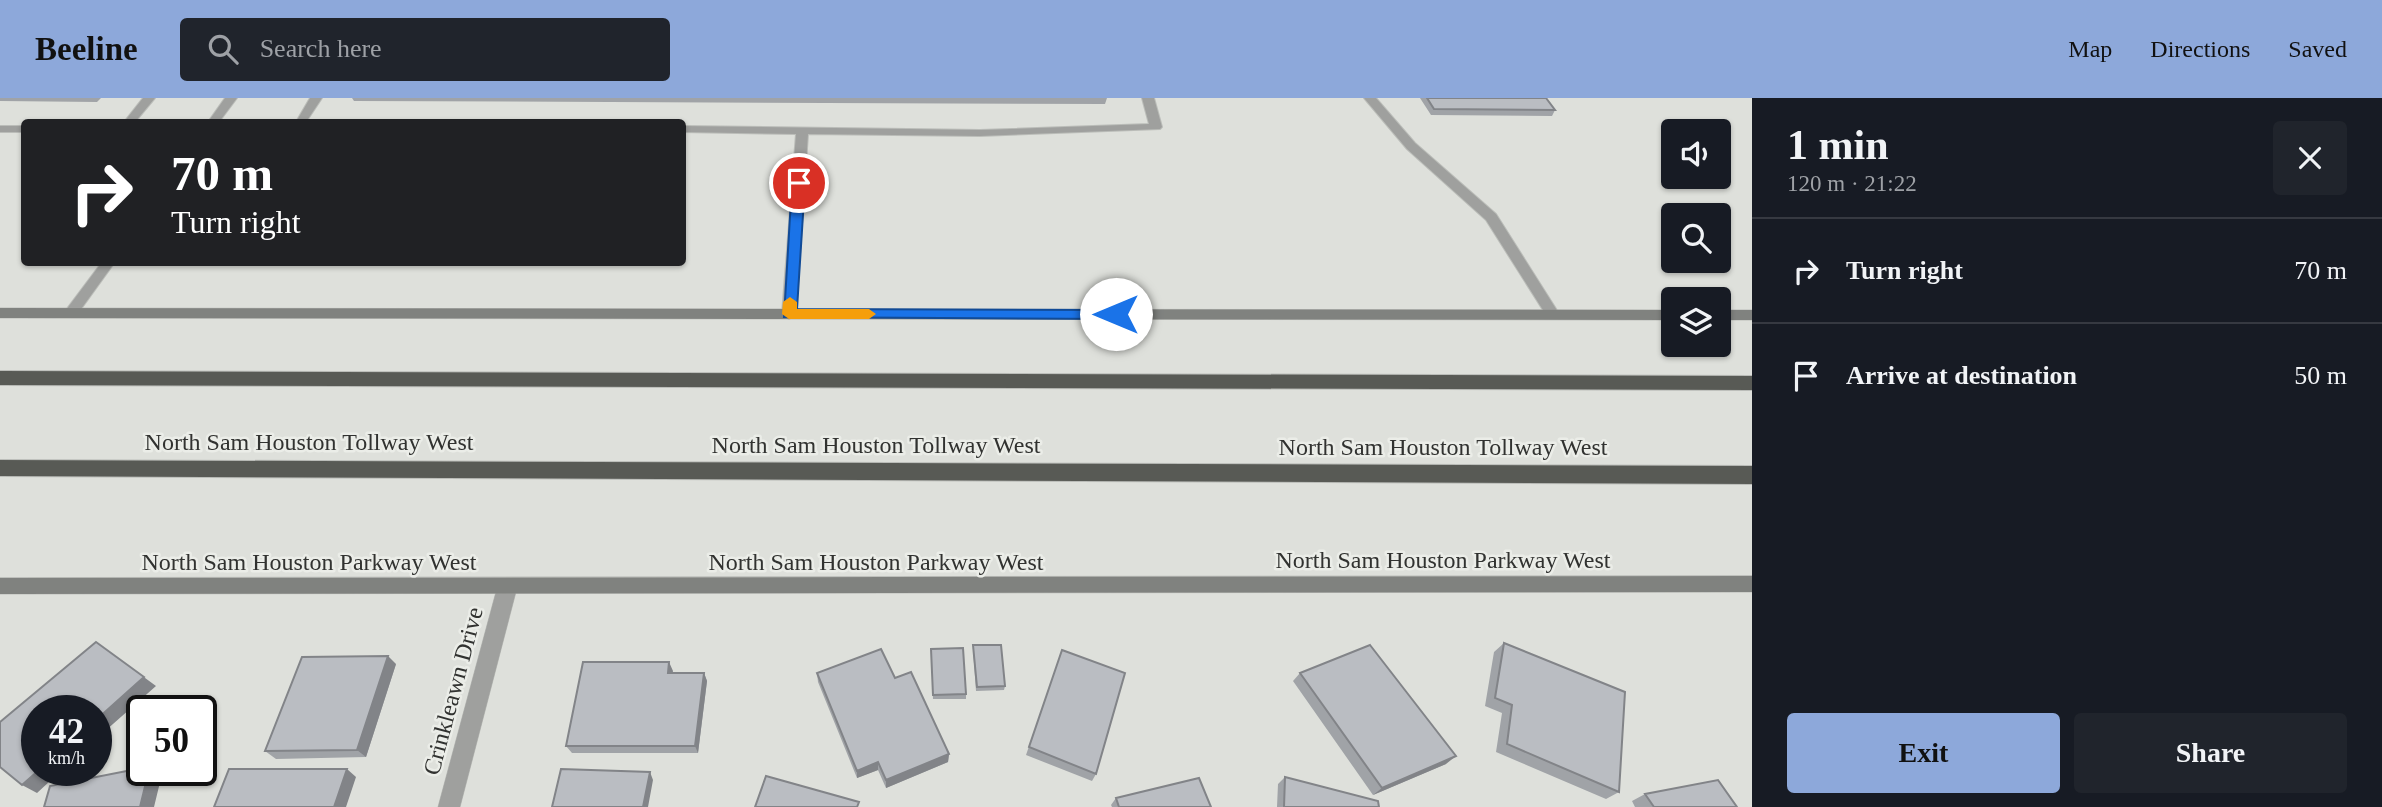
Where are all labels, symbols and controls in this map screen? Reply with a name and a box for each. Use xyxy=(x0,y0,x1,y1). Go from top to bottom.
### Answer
search box xyxy=(180,18,670,81)
icon: search xyxy=(204,30,242,68)
text: Beeline xyxy=(35,31,138,67)
text: Search here xyxy=(260,34,382,63)
text: Map xyxy=(2068,36,2112,62)
text: Directions xyxy=(2150,36,2250,62)
text: Saved xyxy=(2288,36,2347,62)
map controls xyxy=(1661,119,1731,357)
button: sound xyxy=(1661,119,1731,189)
button: close xyxy=(2273,121,2347,195)
text: 1 min xyxy=(1787,122,1889,168)
text: 70 m xyxy=(171,146,273,201)
icon: right xyxy=(56,147,147,238)
pin xyxy=(769,153,829,213)
icon: arrive xyxy=(780,164,818,202)
text: 120 m · 21:22 xyxy=(1787,171,1917,196)
button: search xyxy=(1661,203,1731,273)
text: Turn right xyxy=(171,204,301,240)
icon: right xyxy=(1787,252,1825,290)
text: Turn right xyxy=(1846,256,1963,285)
text: 70 m xyxy=(2294,256,2347,285)
position arrow xyxy=(1079,277,1153,351)
button: layers xyxy=(1661,287,1731,357)
icon: arrive xyxy=(1787,357,1825,395)
text: Arrive at destination xyxy=(1846,361,2077,390)
text: 50 m xyxy=(2294,361,2347,390)
street label: North Sam Houston Tollway West xyxy=(145,429,474,455)
street label: North Sam Houston Tollway West xyxy=(712,432,1041,458)
street label: North Sam Houston Tollway West xyxy=(1279,434,1608,460)
street label: North Sam Houston Parkway West xyxy=(1276,547,1611,573)
street label: North Sam Houston Parkway West xyxy=(142,549,477,575)
street label: North Sam Houston Parkway West xyxy=(709,549,1044,575)
street label: Crinkleawn Drive xyxy=(418,604,488,778)
speed limit sign: 50 xyxy=(126,695,217,786)
text: 42 xyxy=(49,712,84,751)
button: Exit xyxy=(1787,713,2060,793)
button: Share xyxy=(2074,713,2347,793)
text: km/h xyxy=(48,748,85,768)

